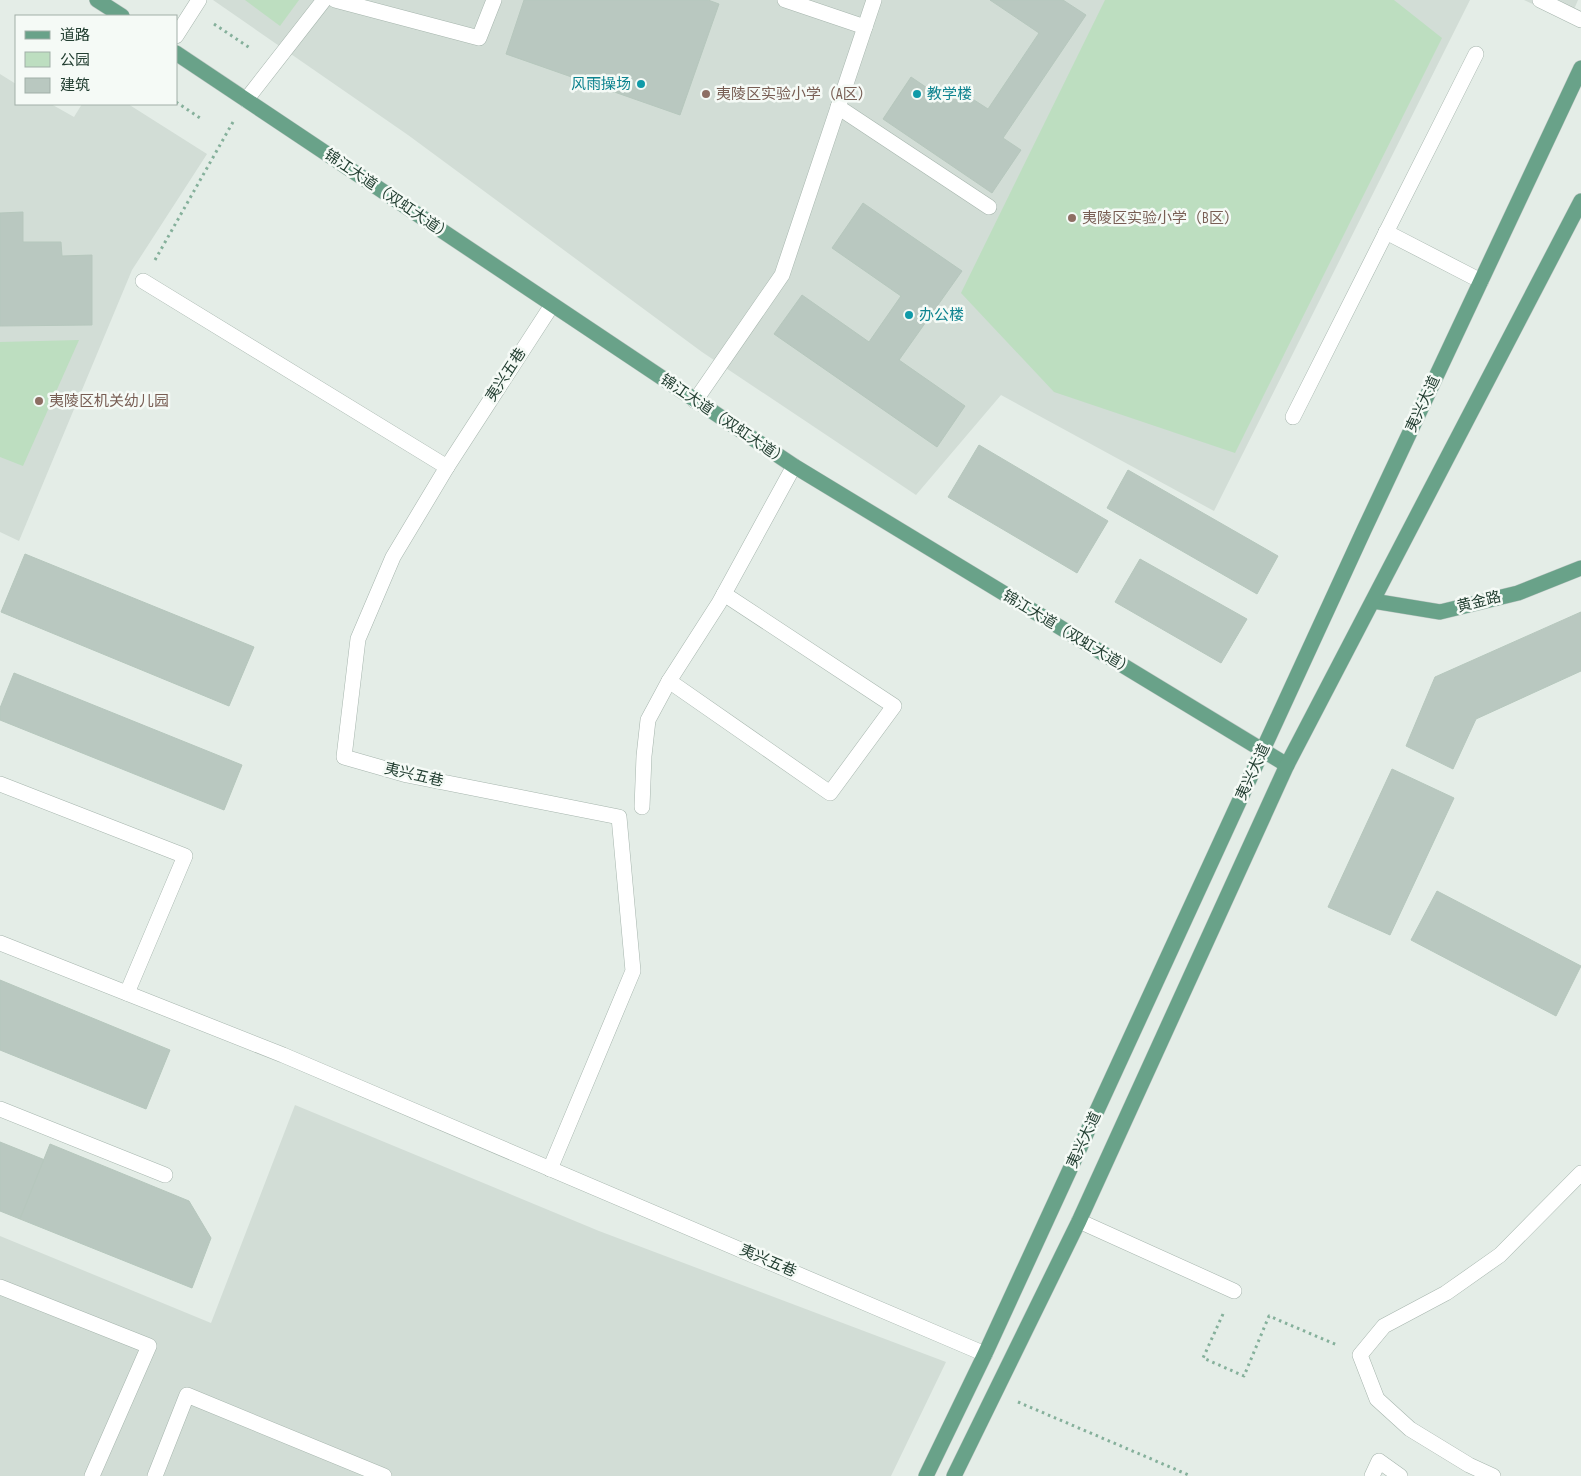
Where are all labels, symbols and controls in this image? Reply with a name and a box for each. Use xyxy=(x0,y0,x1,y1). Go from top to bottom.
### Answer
legend xyxy=(15,15,178,105)
text: 道路 xyxy=(60,26,90,45)
text: 公园 xyxy=(60,51,90,70)
place label: 风雨操场 xyxy=(571,75,631,94)
text: 建筑 xyxy=(60,76,90,95)
marker: 风雨操场 xyxy=(635,78,647,90)
place label: 夷陵区实验小学（A区） xyxy=(716,85,872,104)
place label: 教学楼 xyxy=(927,85,972,104)
marker: 夷陵区实验小学（A区） xyxy=(700,88,712,100)
marker: 教学楼 xyxy=(911,88,923,100)
street label: 锦江大道（双虹大道） xyxy=(321,145,455,245)
place label: 夷陵区实验小学（B区） xyxy=(1082,209,1239,228)
marker: 夷陵区实验小学（B区） xyxy=(1066,212,1078,224)
place label: 办公楼 xyxy=(919,306,964,325)
marker: 办公楼 xyxy=(903,309,915,321)
street label: 夷兴五巷 xyxy=(482,345,530,405)
street label: 锦江大道（双虹大道） xyxy=(657,370,791,470)
street label: 夷兴大道 xyxy=(1402,373,1444,435)
place label: 夷陵区机关幼儿园 xyxy=(49,392,169,411)
marker: 夷陵区机关幼儿园 xyxy=(33,395,45,407)
street label: 锦江大道（双虹大道） xyxy=(999,586,1137,680)
street label: 黄金路 xyxy=(1455,587,1503,617)
street label: 夷兴大道 xyxy=(1232,741,1274,803)
street label: 夷兴五巷 xyxy=(383,759,445,791)
street label: 夷兴大道 xyxy=(1063,1109,1105,1171)
street label: 夷兴五巷 xyxy=(737,1241,799,1281)

